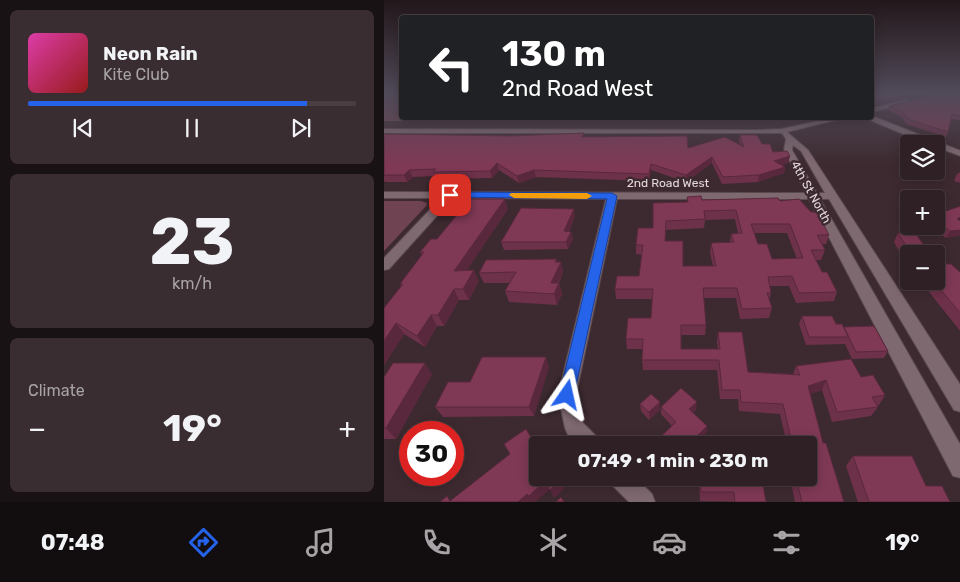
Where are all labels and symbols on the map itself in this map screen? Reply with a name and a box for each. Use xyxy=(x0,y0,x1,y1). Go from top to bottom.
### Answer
street label: 4th St North xyxy=(788,158,834,226)
pin xyxy=(429,174,471,216)
street label: 2nd Road West xyxy=(627,176,710,190)
position arrow xyxy=(540,368,592,420)
speed limit sign: 30 xyxy=(399,421,464,486)

